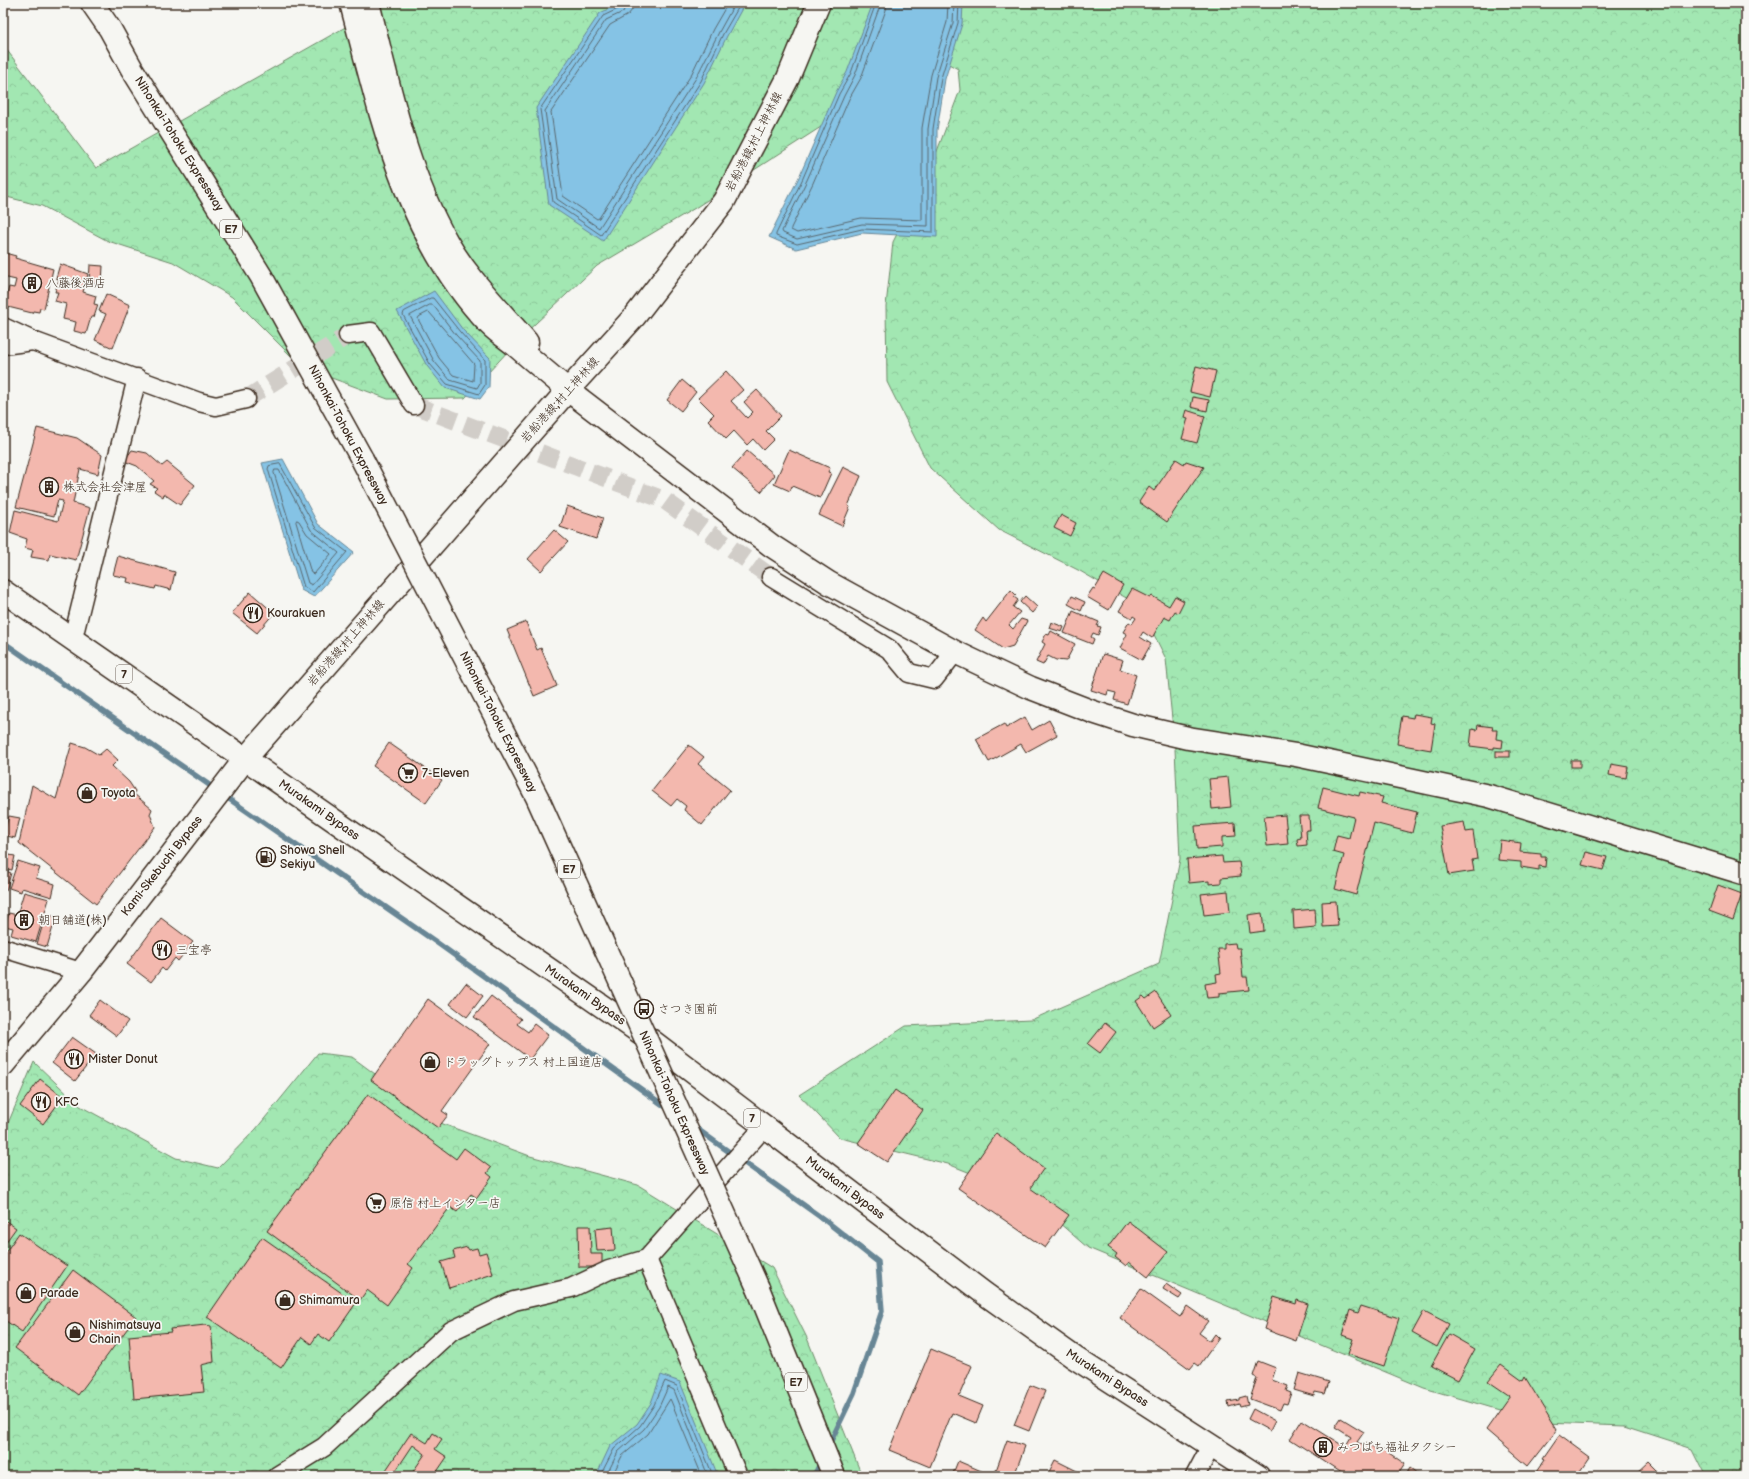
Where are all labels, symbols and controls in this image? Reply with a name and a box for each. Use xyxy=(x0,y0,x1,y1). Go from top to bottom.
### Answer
street label: Nihonkai-Tohoku Expressway xyxy=(131,74,227,215)
street label: 岩船港線;村上神林線 xyxy=(722,89,786,195)
road number: E7 xyxy=(220,220,242,238)
building icon: 八藤後酒店 xyxy=(21,272,43,294)
place label: 八藤後酒店 xyxy=(46,276,106,291)
street label: 岩船港線;村上神林線 xyxy=(517,354,603,446)
street label: Nihonkai-Tohoku Expressway xyxy=(305,362,392,508)
building icon: 株式会社会津屋 xyxy=(38,476,60,498)
place label: 株式会社会津屋 xyxy=(63,480,147,495)
street label: 岩船港線;村上神林線 xyxy=(304,596,388,690)
restaurant icon: Kourakuen xyxy=(242,602,264,624)
place label: Kourakuen xyxy=(267,606,325,621)
street label: Nihonkai-Tohoku Expressway xyxy=(456,649,540,796)
road number: 7 xyxy=(116,665,132,683)
supermarket icon: 7-Eleven xyxy=(397,762,419,784)
place label: 7-Eleven xyxy=(422,766,470,781)
street label: Murakami Bypass xyxy=(276,776,363,844)
shop icon: Toyota xyxy=(76,782,98,804)
place label: Toyota xyxy=(101,786,136,801)
street label: Kami-Skebuchi Bypass xyxy=(118,813,206,919)
place label: Showa Shell Sekiyu xyxy=(280,843,345,872)
fuel station icon: Showa Shell Sekiyu xyxy=(255,846,277,868)
road number: E7 xyxy=(558,860,580,878)
building icon: 朝日舗道(株) xyxy=(13,909,35,931)
place label: 朝日舗道(株) xyxy=(38,913,107,928)
restaurant icon: 三宝亭 xyxy=(151,939,173,961)
place label: 三宝亭 xyxy=(176,943,212,958)
street label: Murakami Bypass xyxy=(542,961,629,1029)
bus stop icon: さつき園前 xyxy=(633,998,655,1020)
place label: さつき園前 xyxy=(658,1002,718,1017)
street label: Nihonkai-Tohoku Expressway xyxy=(635,1029,713,1178)
restaurant icon: Mister Donut xyxy=(63,1048,85,1070)
shop icon: ドラッグトップス 村上国道店 xyxy=(419,1051,441,1073)
place label: Mister Donut xyxy=(88,1052,158,1067)
place label: ドラッグトップス 村上国道店 xyxy=(444,1055,603,1070)
restaurant icon: KFC xyxy=(30,1091,52,1113)
place label: KFC xyxy=(55,1095,79,1110)
road number: 7 xyxy=(744,1109,760,1127)
street label: Murakami Bypass xyxy=(802,1153,888,1223)
supermarket icon: 原信 村上インター店 xyxy=(365,1192,387,1214)
place label: 原信 村上インター店 xyxy=(390,1196,501,1211)
shop icon: Parade xyxy=(15,1282,37,1304)
place label: Parade xyxy=(40,1286,79,1301)
shop icon: Shimamura xyxy=(274,1289,296,1311)
place label: Shimamura xyxy=(299,1293,360,1308)
place label: Nishimatsuya Chain xyxy=(89,1318,161,1347)
shop icon: Nishimatsuya Chain xyxy=(64,1321,86,1343)
street label: Murakami Bypass xyxy=(1063,1346,1151,1410)
road number: E7 xyxy=(785,1373,807,1391)
building icon: みつばち福祉タクシー xyxy=(1312,1436,1334,1458)
place label: みつばち福祉タクシー xyxy=(1337,1440,1457,1455)

